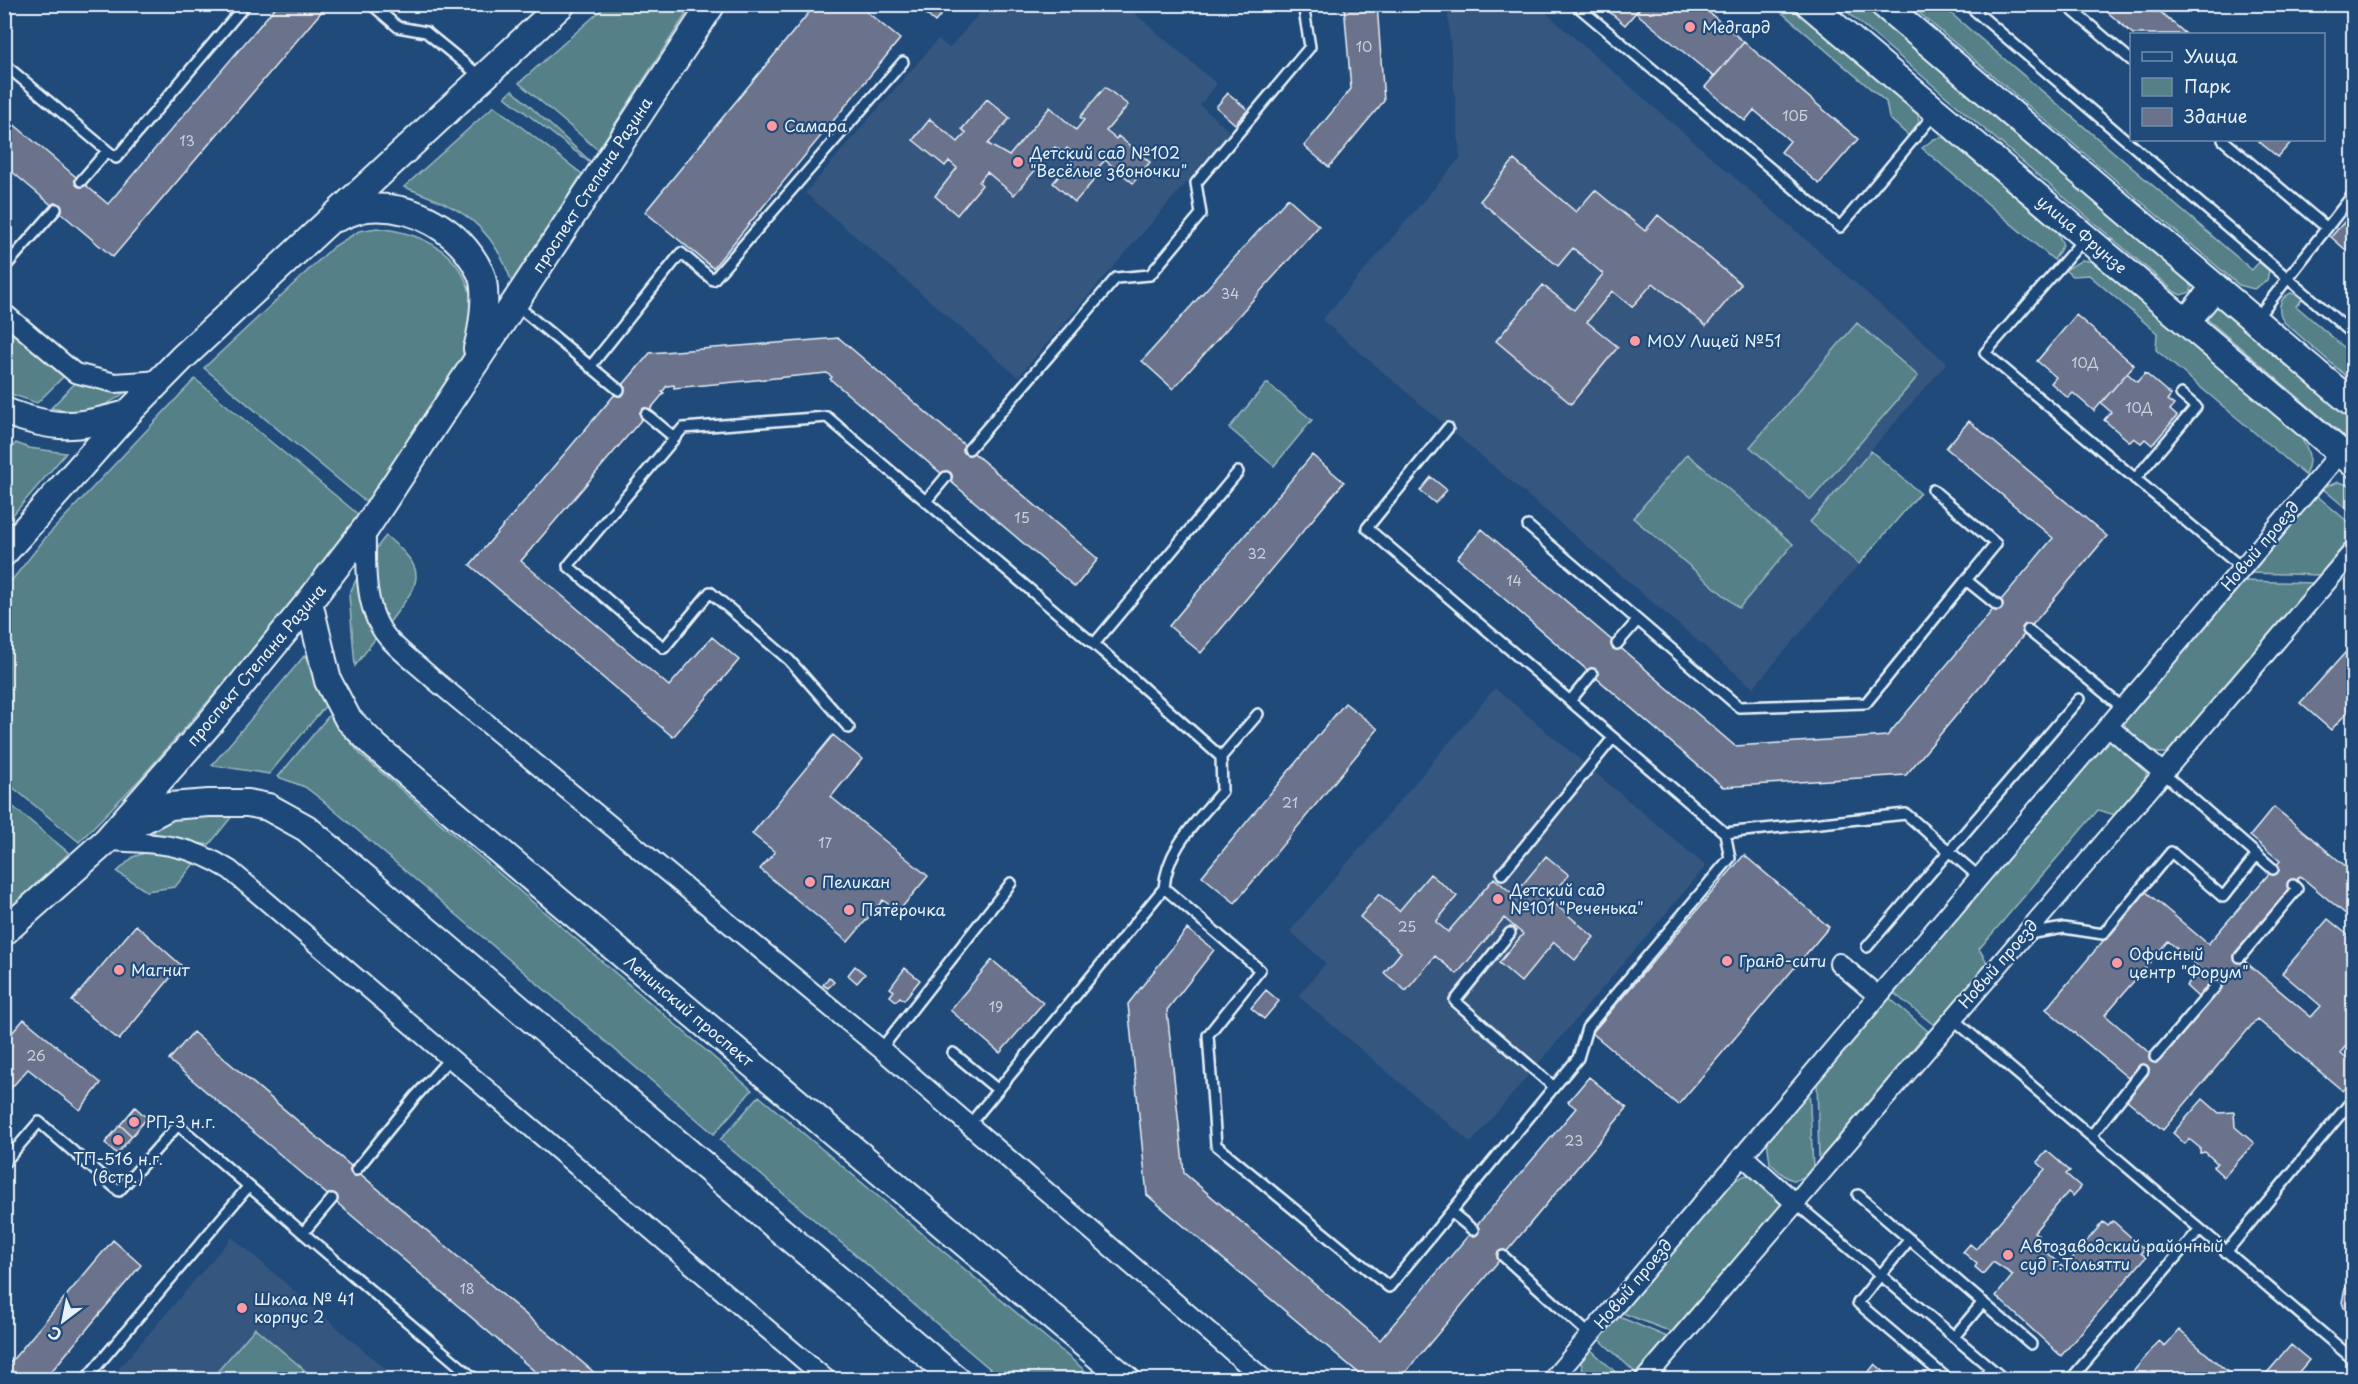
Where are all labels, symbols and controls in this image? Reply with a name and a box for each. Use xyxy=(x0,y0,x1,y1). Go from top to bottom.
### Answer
place label: Медгард xyxy=(1702,14,1770,38)
marker: Медгард xyxy=(1683,20,1697,34)
legend xyxy=(2130,33,2325,141)
house number: 10 xyxy=(1356,36,1372,57)
text: Улица xyxy=(2184,42,2238,69)
text: Парк xyxy=(2184,72,2231,99)
street label: проспект Степана Разина xyxy=(525,92,657,277)
text: Здание xyxy=(2184,102,2247,129)
house number: 10Б xyxy=(1782,105,1808,126)
place label: Самара xyxy=(784,113,847,137)
marker: Самара xyxy=(765,119,779,133)
house number: 13 xyxy=(179,130,195,151)
place label: Детский сад №102 "Весёлые звоночки" xyxy=(1029,140,1187,182)
marker: Детский сад №102 "Весёлые звоночки" xyxy=(1011,155,1025,169)
street label: улица Фрунзе xyxy=(2032,188,2133,278)
house number: 34 xyxy=(1221,283,1239,304)
place label: МОУ Лицей №51 xyxy=(1647,328,1781,352)
marker: МОУ Лицей №51 xyxy=(1628,334,1642,348)
house number: 10Д xyxy=(2071,352,2099,373)
house number: 10Д xyxy=(2125,397,2153,418)
street label: Новый проезд xyxy=(2214,495,2304,596)
house number: 15 xyxy=(1014,507,1030,528)
house number: 32 xyxy=(1248,543,1266,564)
house number: 14 xyxy=(1506,570,1522,591)
street label: проспект Степана Разина xyxy=(180,578,330,751)
house number: 21 xyxy=(1282,792,1298,813)
house number: 17 xyxy=(818,832,832,853)
place label: Пеликан xyxy=(822,869,890,893)
marker: Пеликан xyxy=(803,875,817,889)
place label: Детский сад №101 "Реченька" xyxy=(1509,877,1644,919)
marker: Детский сад №101 "Реченька" xyxy=(1491,892,1505,906)
place label: Пятёрочка xyxy=(861,897,946,921)
marker: Пятёрочка xyxy=(842,903,856,917)
street label: Новый проезд xyxy=(1952,914,2043,1013)
house number: 25 xyxy=(1398,916,1416,937)
place label: Офисный центр "Форум" xyxy=(2129,941,2249,983)
place label: Гранд-сити xyxy=(1739,948,1827,972)
street label: Ленинский проспект xyxy=(620,949,760,1072)
marker: Гранд-сити xyxy=(1720,954,1734,968)
marker: Офисный центр "Форум" xyxy=(2110,956,2124,970)
place label: Магнит xyxy=(131,957,191,981)
marker: Магнит xyxy=(112,963,126,977)
house number: 19 xyxy=(989,996,1003,1017)
house number: 26 xyxy=(26,1045,46,1066)
place label: РП-3 н.г. xyxy=(146,1109,216,1133)
marker: РП-3 н.г. xyxy=(127,1115,141,1129)
house number: 23 xyxy=(1565,1130,1583,1151)
marker: ТП-516 н.г. (встр.) xyxy=(111,1133,125,1147)
place label: ТП-516 н.г. (встр.) xyxy=(73,1146,163,1188)
street label: Новый проезд xyxy=(1587,1233,1677,1334)
place label: Автозаводский районный суд г.Тольятти xyxy=(2020,1233,2224,1275)
marker: Автозаводский районный суд г.Тольятти xyxy=(2001,1248,2015,1262)
house number: 18 xyxy=(459,1278,475,1299)
place label: Школа № 41 корпус 2 xyxy=(254,1286,354,1328)
north arrow xyxy=(33,1291,93,1351)
marker: Школа № 41 корпус 2 xyxy=(235,1301,249,1315)
text: С xyxy=(43,1321,66,1348)

